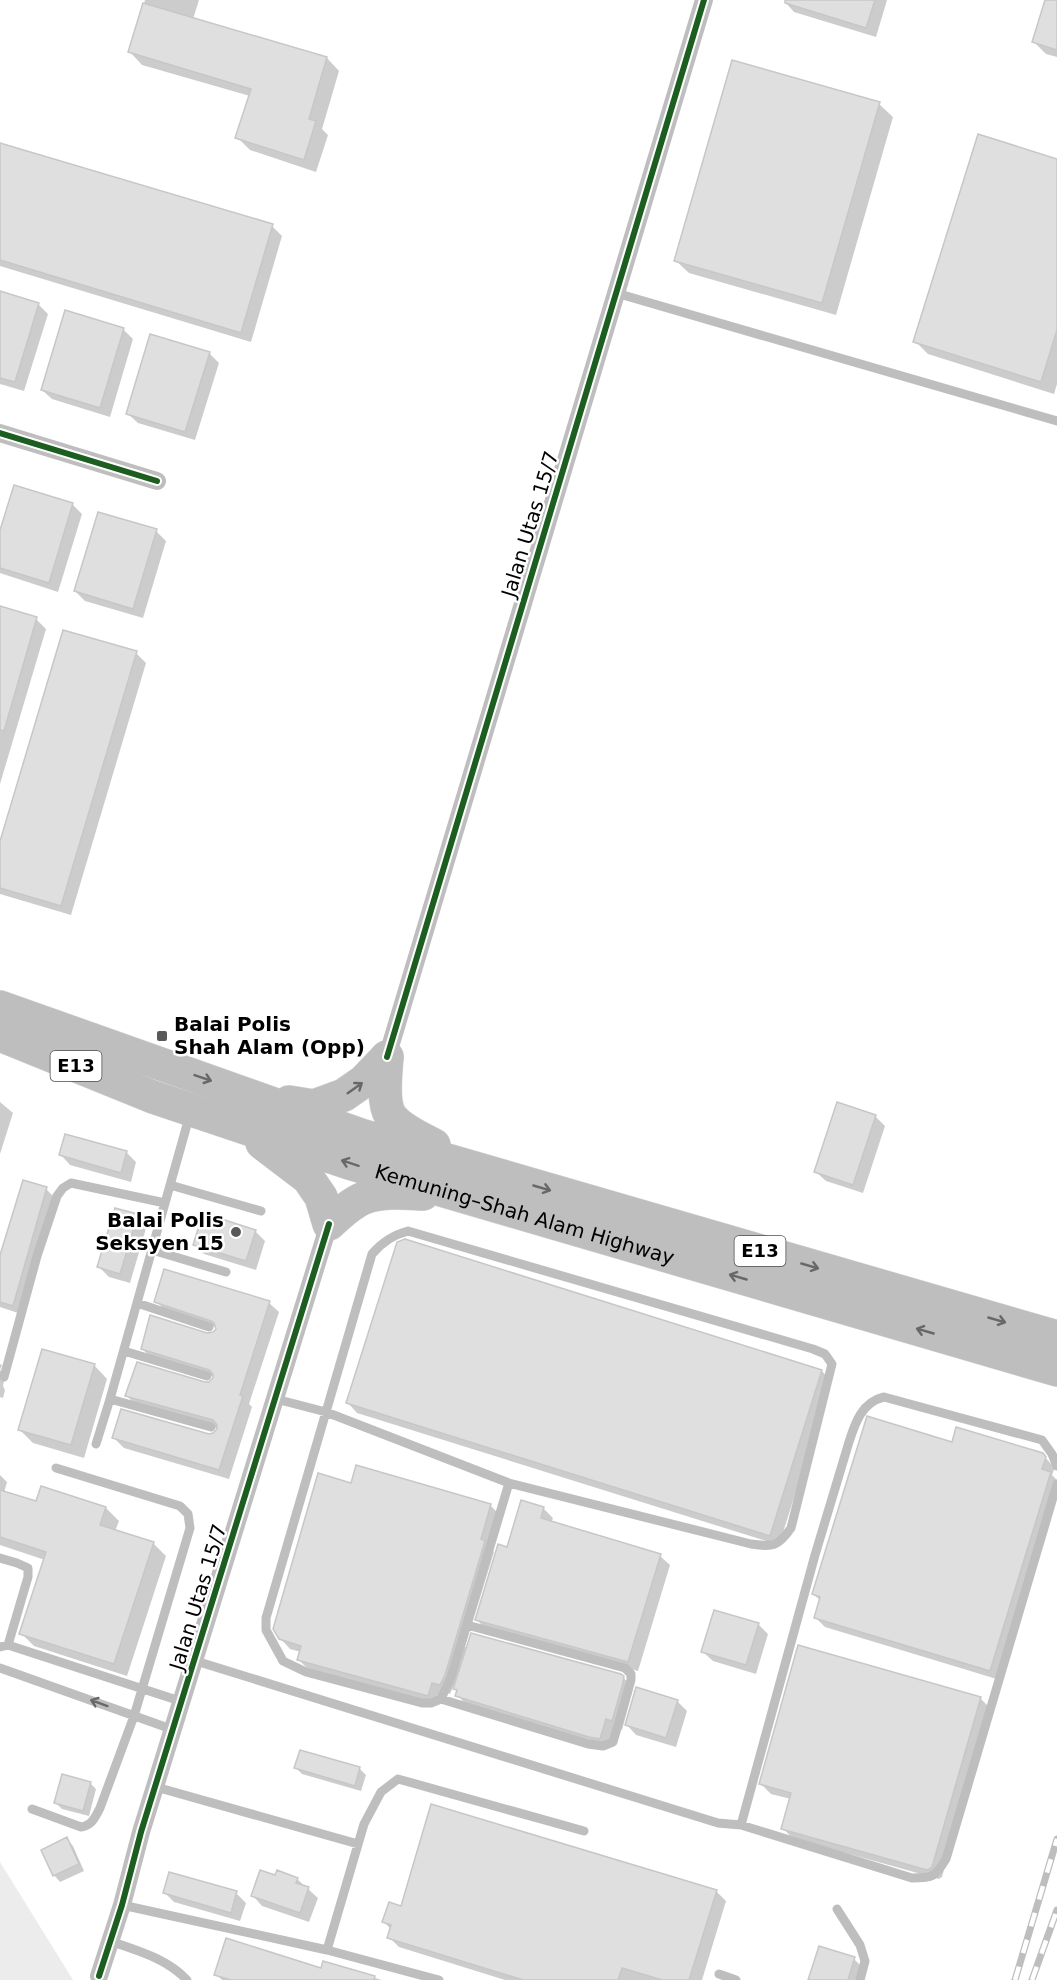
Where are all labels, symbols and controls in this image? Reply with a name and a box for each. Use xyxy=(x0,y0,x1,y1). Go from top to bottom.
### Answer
street label: Jalan Utas 15/7 xyxy=(496,448,564,602)
place label: Balai Polis Shah Alam (Opp) xyxy=(174,1012,365,1059)
marker: Balai Polis Shah Alam (Opp) xyxy=(155,1029,169,1043)
road number: E13 xyxy=(50,1051,101,1081)
one-way arrow xyxy=(193,1073,212,1084)
one-way arrow xyxy=(346,1082,362,1094)
one-way arrow xyxy=(341,1156,360,1167)
street label: Kemuning–Shah Alam Highway xyxy=(372,1159,677,1270)
one-way arrow xyxy=(532,1183,551,1194)
place label: Balai Polis Seksyen 15 xyxy=(95,1208,224,1255)
marker: Balai Polis Seksyen 15 xyxy=(229,1225,243,1239)
road number: E13 xyxy=(734,1236,786,1266)
one-way arrow xyxy=(800,1261,819,1272)
one-way arrow xyxy=(729,1270,748,1282)
one-way arrow xyxy=(987,1315,1006,1326)
one-way arrow xyxy=(916,1325,935,1336)
street label: Jalan Utas 15/7 xyxy=(164,1521,232,1675)
one-way arrow xyxy=(90,1697,109,1708)

